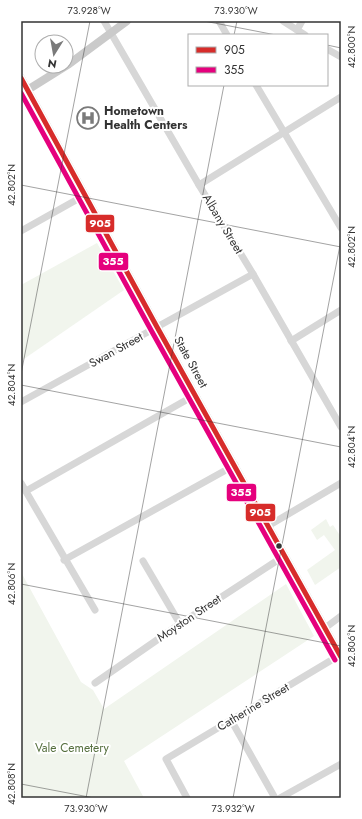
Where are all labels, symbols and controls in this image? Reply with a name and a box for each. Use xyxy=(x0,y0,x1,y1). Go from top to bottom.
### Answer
text: 73.928°W xyxy=(67,3,111,18)
text: 73.930°W xyxy=(214,3,258,18)
text: 42.800°N xyxy=(344,26,359,68)
north arrow xyxy=(34,34,74,74)
legend xyxy=(188,34,328,86)
text: 905 xyxy=(224,41,245,59)
text: N xyxy=(46,55,58,73)
text: 355 xyxy=(224,61,244,79)
place label: Hometown Health Centers xyxy=(104,102,188,134)
hospital icon: Hometown Health Centers xyxy=(75,105,101,131)
text: 42.802°N xyxy=(4,164,19,206)
street label: Albany Street xyxy=(198,191,248,257)
line badge: 905 xyxy=(85,214,115,233)
text: 905 xyxy=(89,215,111,231)
text: 42.802°N xyxy=(344,226,359,268)
line badge: 355 xyxy=(98,252,129,271)
text: 355 xyxy=(102,253,124,269)
street label: Swan Street xyxy=(86,328,146,372)
street label: State Street xyxy=(169,333,213,391)
text: 42.804°N xyxy=(4,364,19,406)
text: 42.804°N xyxy=(344,426,359,468)
line badge: 355 xyxy=(226,483,257,502)
text: 355 xyxy=(230,484,252,500)
line badge: 905 xyxy=(245,503,276,522)
text: 905 xyxy=(249,504,271,520)
unlabelled marker xyxy=(274,541,284,551)
text: 42.806°N xyxy=(4,563,19,605)
street label: Moyston Street xyxy=(153,590,225,646)
text: 42.806°N xyxy=(344,625,359,667)
street label: Catherine Street xyxy=(214,678,293,736)
park label: Vale Cemetery xyxy=(35,739,110,757)
text: 42.808°N xyxy=(4,763,19,805)
text: 73.930°W xyxy=(64,801,108,816)
text: 73.932°W xyxy=(211,801,255,816)

